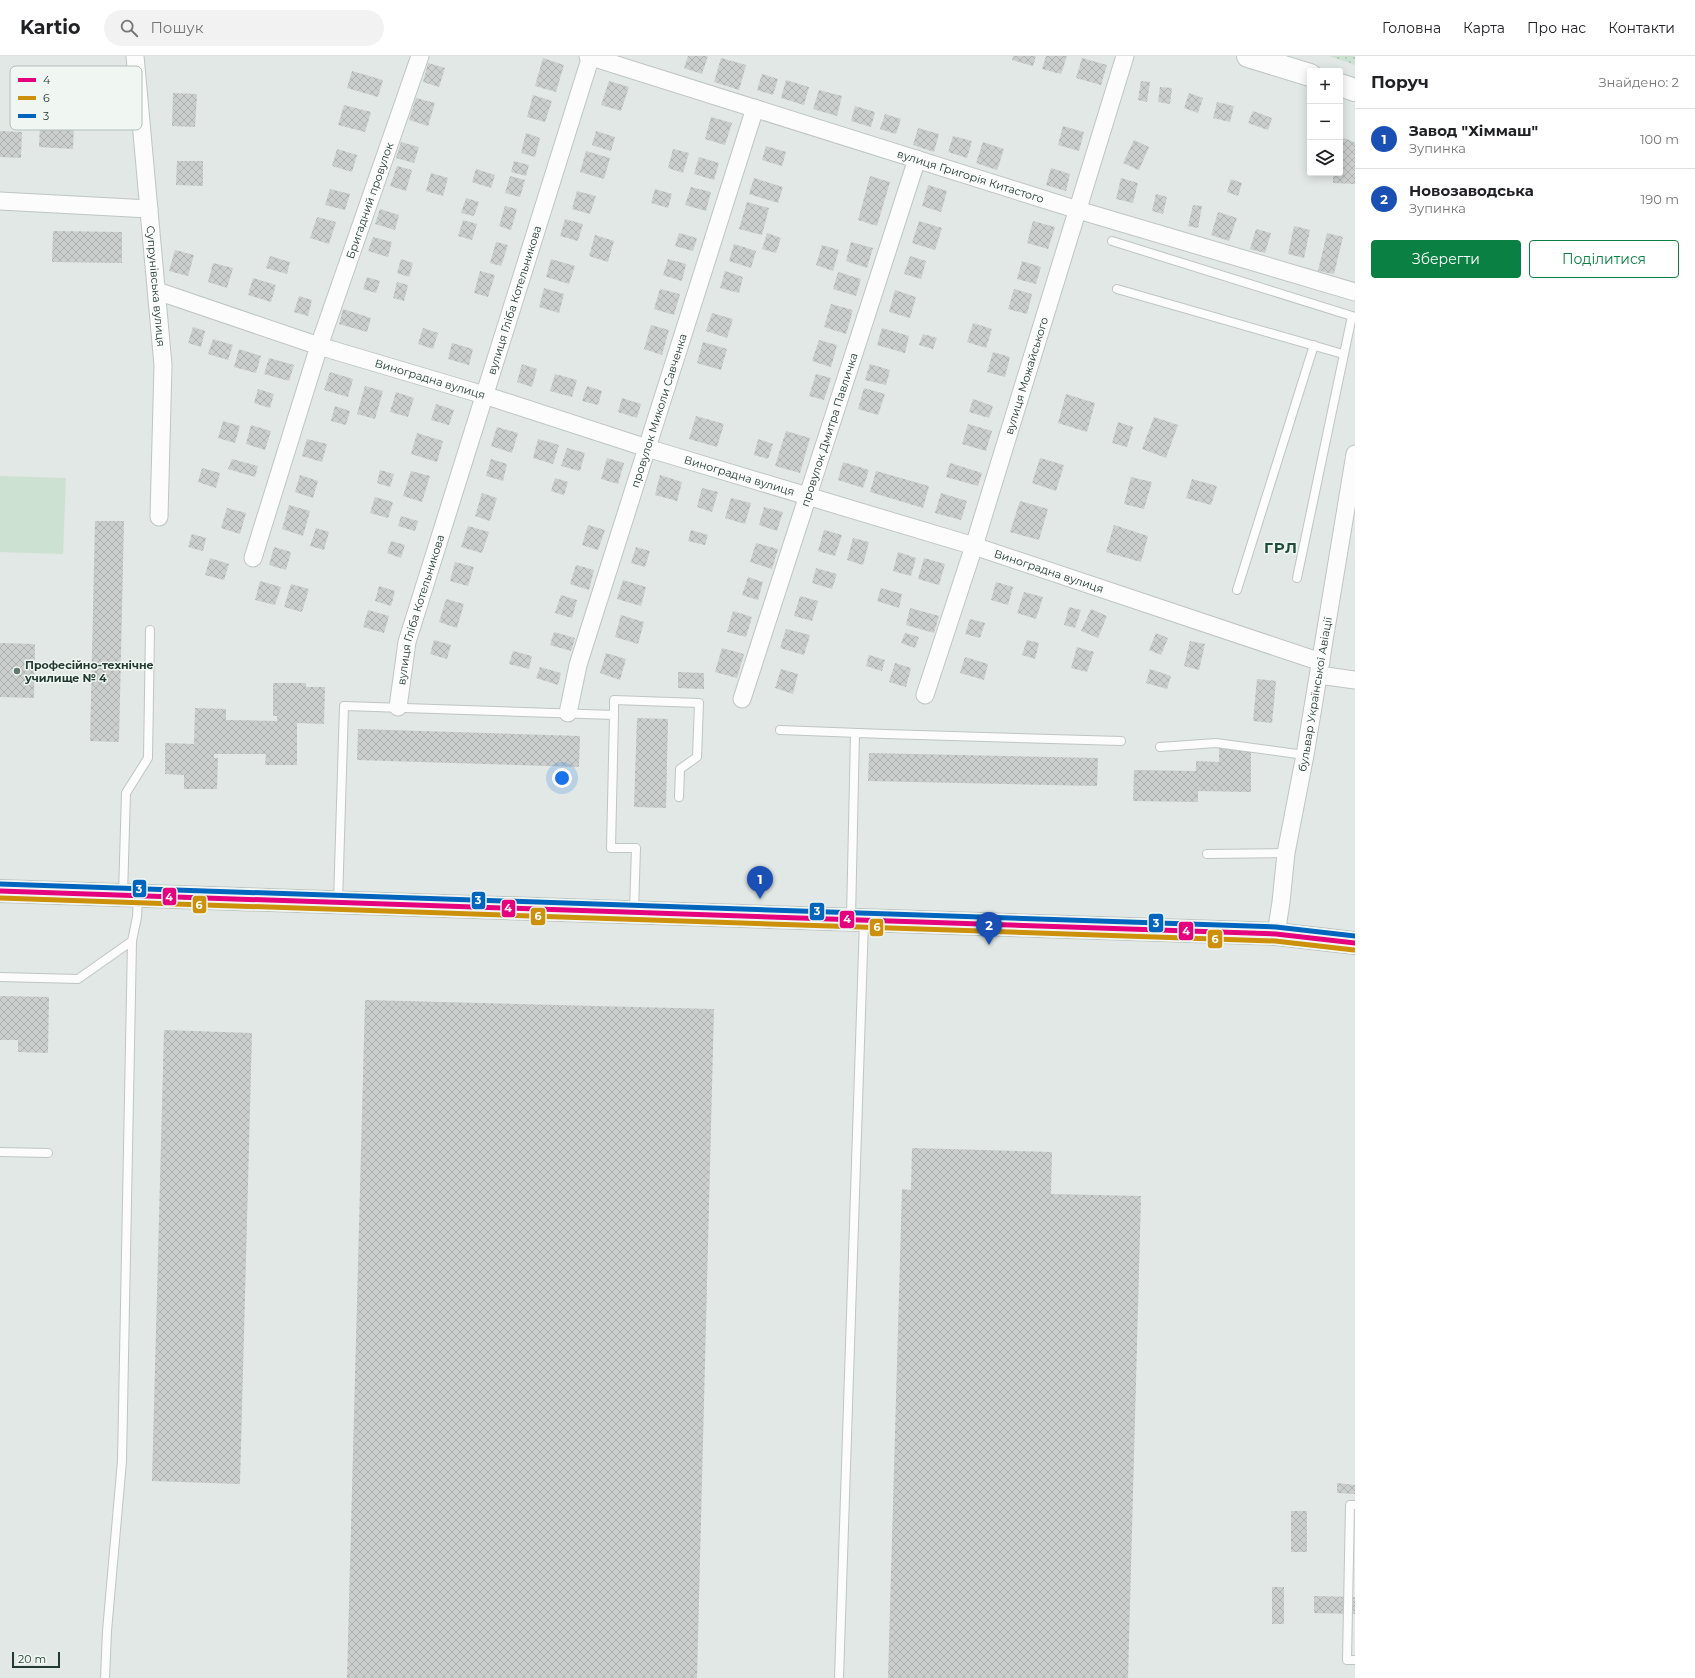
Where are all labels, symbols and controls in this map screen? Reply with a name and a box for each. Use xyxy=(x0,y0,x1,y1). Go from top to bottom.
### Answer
search box xyxy=(104,10,384,46)
text: Kartio xyxy=(20,16,80,39)
icon: search xyxy=(118,17,140,39)
text: Пошук xyxy=(150,18,203,37)
text: Головна xyxy=(1382,19,1441,37)
text: Карта xyxy=(1463,19,1505,37)
text: Про нас xyxy=(1527,19,1586,37)
text: Контакти xyxy=(1608,19,1675,37)
legend xyxy=(10,66,142,130)
map controls xyxy=(1307,68,1343,176)
button: + xyxy=(1307,68,1343,104)
text: Поруч xyxy=(1371,72,1429,92)
text: 4 xyxy=(43,73,51,87)
text: Знайдено: 2 xyxy=(1599,74,1679,90)
text: 6 xyxy=(43,91,50,105)
button: − xyxy=(1307,104,1343,140)
text: 3 xyxy=(43,109,49,123)
text: Завод "Хіммаш" xyxy=(1409,121,1538,140)
text: 1 xyxy=(1381,131,1387,147)
text: 100 m xyxy=(1640,131,1679,147)
street label: Бригадний провулок xyxy=(343,140,397,261)
button: layers xyxy=(1307,140,1343,176)
text: Зупинка xyxy=(1409,140,1466,156)
street label: вулиця Григорія Китастого xyxy=(895,147,1046,206)
text: Новозаводська xyxy=(1409,181,1534,200)
text: 2 xyxy=(1380,191,1388,207)
text: 190 m xyxy=(1641,191,1679,207)
text: Зупинка xyxy=(1409,200,1466,216)
street label: вулиця Гліба Котельникова xyxy=(484,224,544,376)
street label: Супрунівська вулиця xyxy=(143,225,168,347)
button: Зберегти xyxy=(1371,240,1521,278)
button: Поділитися xyxy=(1529,240,1679,278)
street label: вулиця Можайського xyxy=(1002,315,1051,436)
street label: провулок Миколи Савченка xyxy=(628,332,690,489)
street label: провулок Дмитра Павличка xyxy=(798,351,861,508)
street label: Виноградна вулиця xyxy=(373,356,487,402)
street label: Виноградна вулиця xyxy=(682,453,796,499)
street label: вулиця Гліба Котельникова xyxy=(394,533,447,686)
district label: ГРЛ xyxy=(1264,538,1298,557)
street label: Виноградна вулиця xyxy=(992,546,1106,596)
street label: бульвар Української Авіації xyxy=(1295,616,1335,773)
place label: Професійно-технічне училище № 4 xyxy=(24,658,154,685)
marker: Професійно-технічне училище № 4 xyxy=(12,666,22,676)
your location xyxy=(552,768,572,788)
pin: 1 xyxy=(747,866,773,899)
line badge: 3 xyxy=(132,879,147,898)
text: 3 xyxy=(135,882,143,896)
line badge: 4 xyxy=(162,887,177,906)
text: 4 xyxy=(165,890,173,904)
line badge: 3 xyxy=(471,891,486,910)
text: 3 xyxy=(474,893,482,907)
line badge: 6 xyxy=(192,895,207,914)
text: 6 xyxy=(195,898,203,912)
line badge: 4 xyxy=(501,899,516,918)
text: 4 xyxy=(504,901,512,915)
line badge: 3 xyxy=(809,902,825,921)
text: 3 xyxy=(813,904,821,918)
line badge: 6 xyxy=(530,907,546,926)
text: 6 xyxy=(534,909,542,923)
line badge: 4 xyxy=(839,910,855,929)
text: 4 xyxy=(843,912,851,926)
pin: 2 xyxy=(976,912,1002,945)
line badge: 3 xyxy=(1148,913,1164,933)
text: 3 xyxy=(1152,916,1160,930)
line badge: 6 xyxy=(869,918,884,937)
text: 6 xyxy=(873,920,881,934)
line badge: 4 xyxy=(1178,921,1194,941)
text: 4 xyxy=(1182,924,1190,938)
line badge: 6 xyxy=(1207,929,1223,949)
text: 6 xyxy=(1211,932,1219,946)
scale bar xyxy=(12,1650,60,1669)
text: 20 m xyxy=(18,1652,46,1666)

